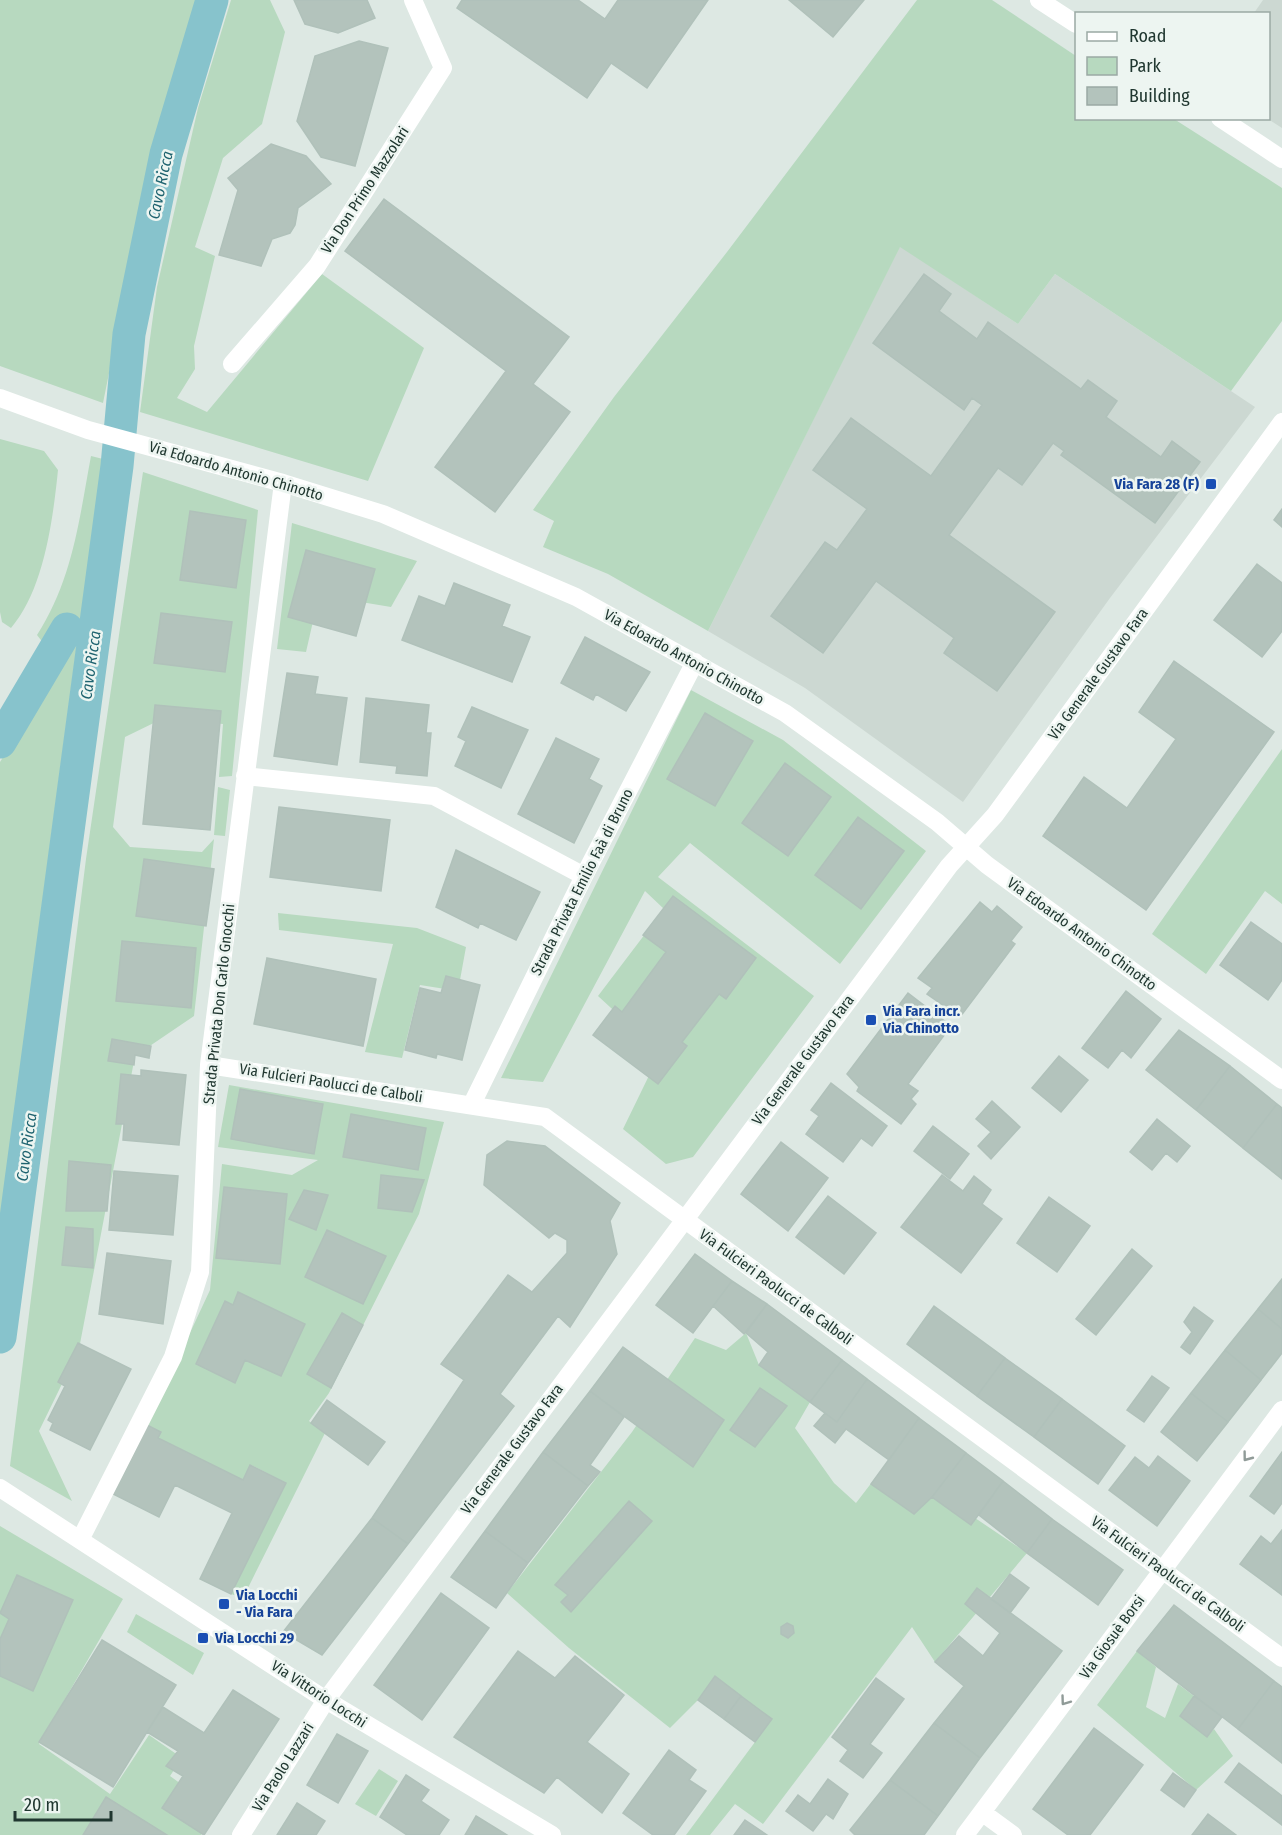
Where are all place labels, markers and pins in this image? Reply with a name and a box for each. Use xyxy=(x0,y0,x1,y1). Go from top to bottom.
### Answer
place label: Via Fara 28 (F) xyxy=(1113,475,1199,493)
marker: Via Fara 28 (F) xyxy=(1204,477,1218,491)
place label: Via Fara incr. Via Chinotto xyxy=(882,1002,961,1037)
marker: Via Fara incr. Via Chinotto xyxy=(864,1013,878,1027)
place label: Via Locchi - Via Fara xyxy=(235,1586,298,1621)
marker: Via Locchi - Via Fara xyxy=(217,1597,231,1611)
place label: Via Locchi 29 xyxy=(214,1629,295,1647)
marker: Via Locchi 29 xyxy=(196,1631,210,1645)

